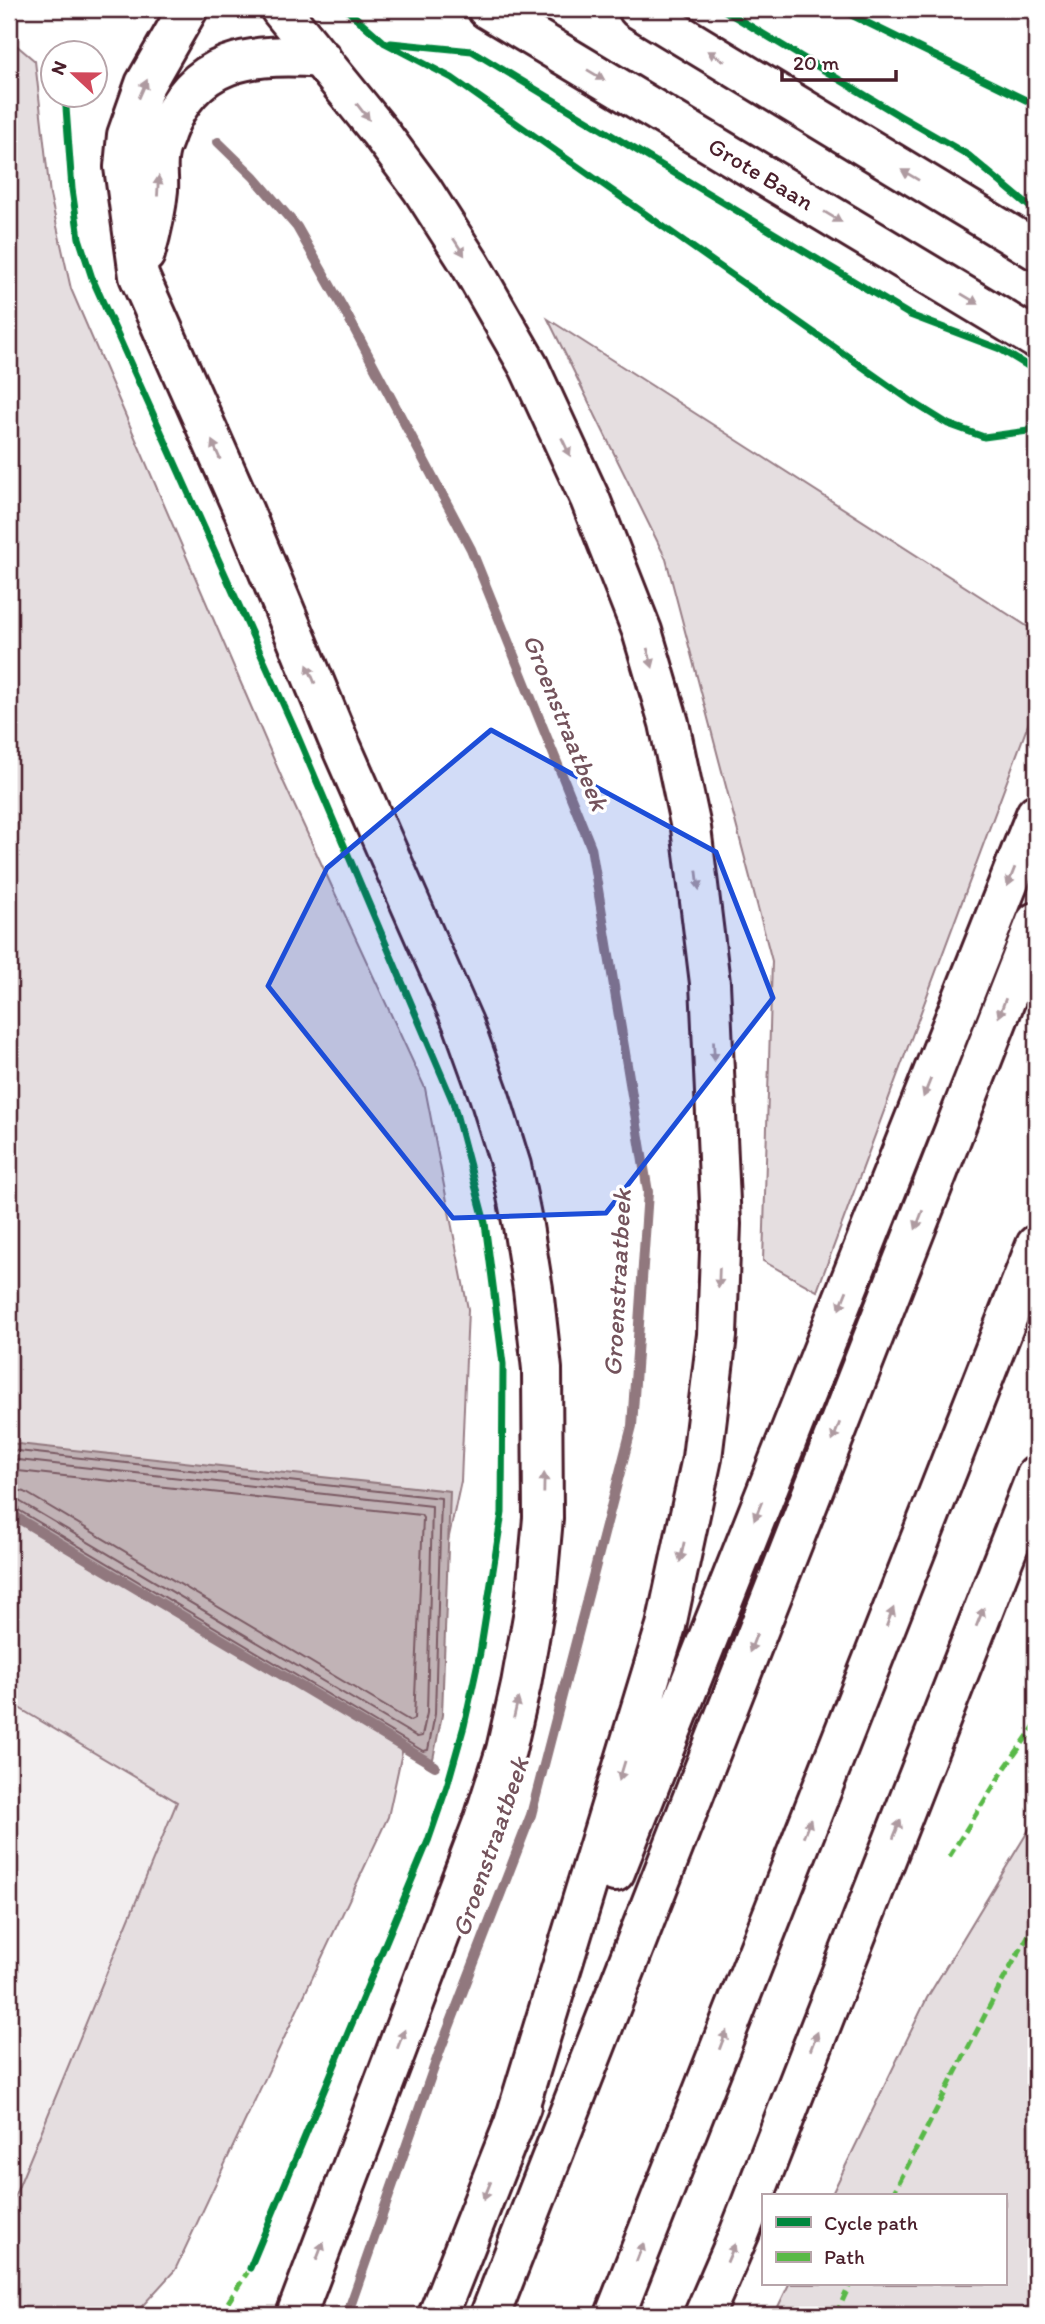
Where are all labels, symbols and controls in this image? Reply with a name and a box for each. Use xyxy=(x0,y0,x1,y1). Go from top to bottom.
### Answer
north arrow xyxy=(38,38,108,108)
scale bar xyxy=(782,38,896,82)
one-way arrow xyxy=(706,50,725,63)
text: 20 m xyxy=(793,50,840,75)
text: N xyxy=(46,58,72,78)
one-way arrow xyxy=(587,69,606,82)
one-way arrow xyxy=(138,79,149,100)
one-way arrow xyxy=(356,102,371,120)
street label: Grote Baan xyxy=(703,131,820,217)
one-way arrow xyxy=(900,168,919,181)
one-way arrow xyxy=(152,175,163,197)
one-way arrow xyxy=(824,211,843,224)
one-way arrow xyxy=(452,237,465,256)
one-way arrow xyxy=(961,293,980,306)
one-way arrow xyxy=(560,437,572,457)
one-way arrow xyxy=(210,440,222,460)
water label: Groenstraatbeek xyxy=(516,629,617,817)
one-way arrow xyxy=(646,648,656,669)
one-way arrow xyxy=(305,664,317,684)
one-way arrow xyxy=(1005,867,1017,887)
one-way arrow xyxy=(692,869,703,891)
one-way arrow xyxy=(997,998,1008,1019)
one-way arrow xyxy=(708,1040,719,1062)
one-way arrow xyxy=(921,1078,932,1099)
water label: Groenstraatbeek xyxy=(596,1187,638,1377)
one-way arrow xyxy=(914,1209,925,1230)
one-way arrow xyxy=(713,1268,724,1290)
one-way arrow xyxy=(837,1289,848,1310)
one-way arrow xyxy=(831,1421,842,1442)
one-way arrow xyxy=(538,1472,550,1494)
one-way arrow xyxy=(753,1501,764,1522)
one-way arrow xyxy=(677,1541,688,1563)
one-way arrow xyxy=(884,1606,895,1627)
one-way arrow xyxy=(975,1607,986,1628)
one-way arrow xyxy=(748,1633,759,1654)
one-way arrow xyxy=(510,1697,521,1719)
water label: Groenstraatbeek xyxy=(444,1751,536,1941)
one-way arrow xyxy=(616,1761,626,1782)
one-way arrow xyxy=(801,1818,812,1839)
one-way arrow xyxy=(891,1818,902,1839)
one-way arrow xyxy=(396,2028,407,2049)
one-way arrow xyxy=(718,2029,729,2050)
one-way arrow xyxy=(808,2030,819,2051)
one-way arrow xyxy=(482,2181,493,2202)
legend xyxy=(762,2194,1006,2286)
text: Cycle path xyxy=(824,2210,918,2235)
one-way arrow xyxy=(315,2241,326,2262)
one-way arrow xyxy=(634,2241,645,2262)
one-way arrow xyxy=(726,2242,737,2263)
text: Path xyxy=(824,2244,865,2269)

